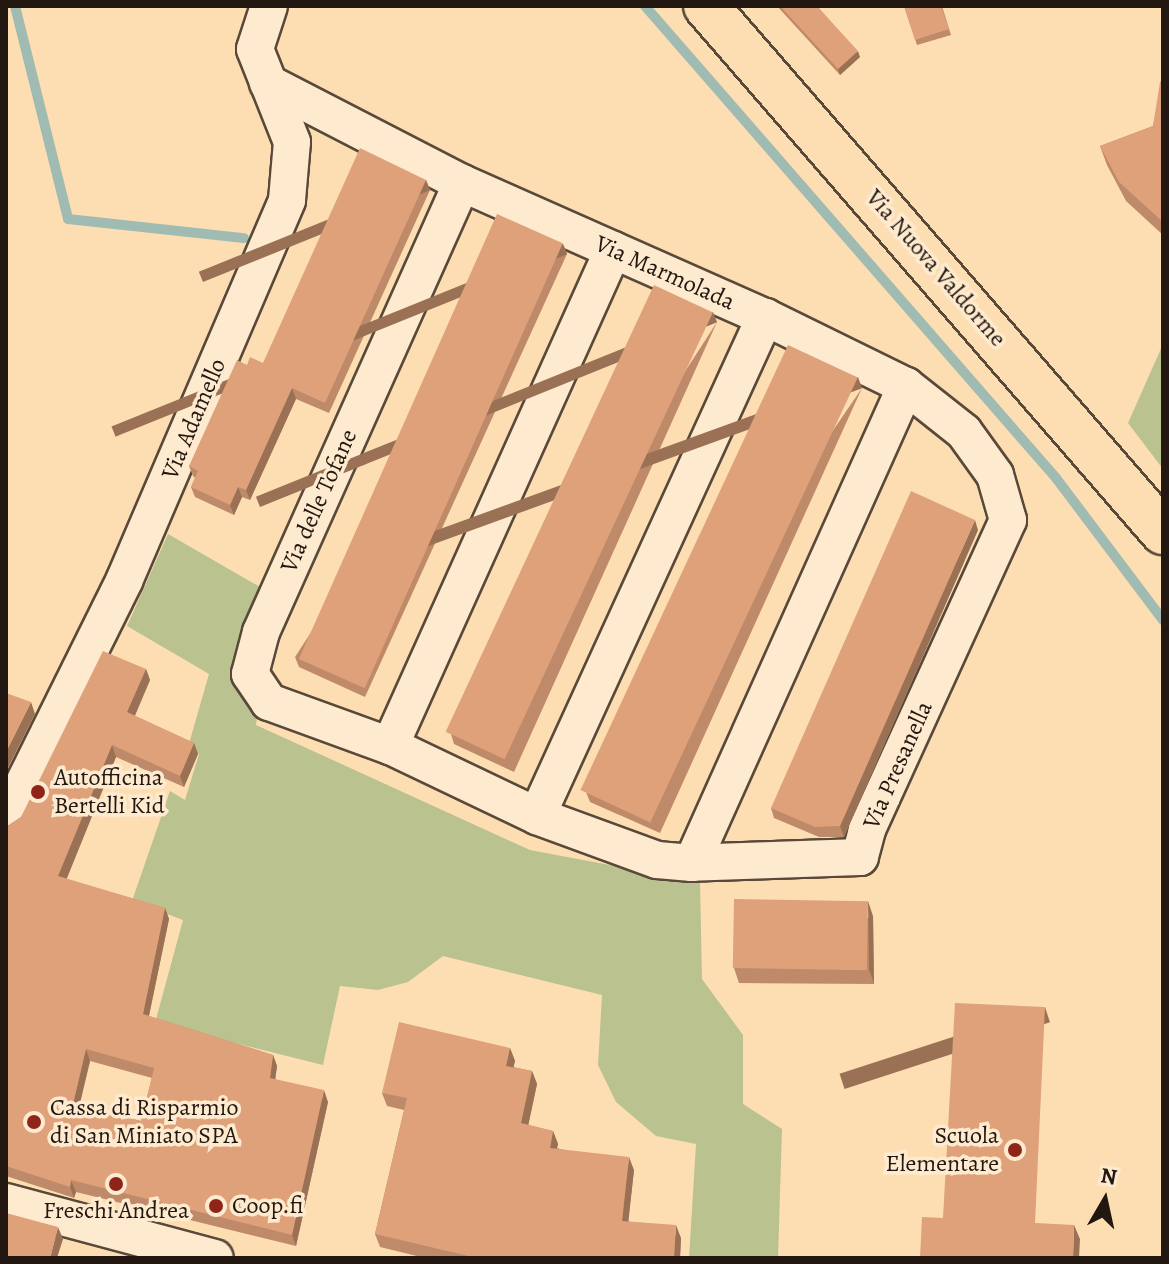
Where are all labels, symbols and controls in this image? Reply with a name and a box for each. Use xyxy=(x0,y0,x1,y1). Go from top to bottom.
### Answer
street label: Via Nuova Valdorme xyxy=(860,183,1012,353)
street label: Via Marmolada xyxy=(591,229,739,317)
street label: Via Adamello xyxy=(156,354,232,484)
street label: Via delle Tofane xyxy=(275,425,363,577)
street label: Via Presanella xyxy=(857,697,939,833)
place label: Autofficina Bertelli Kid xyxy=(54,764,165,820)
marker: Autofficina Bertelli Kid xyxy=(29,783,47,801)
place label: Cassa di Risparmio di San Miniato SPA xyxy=(50,1094,238,1150)
marker: Cassa di Risparmio di San Miniato SPA xyxy=(25,1113,43,1131)
place label: Scuola Elementare xyxy=(886,1122,999,1178)
marker: Scuola Elementare xyxy=(1006,1141,1024,1159)
north arrow xyxy=(1065,1160,1145,1240)
text: N xyxy=(1098,1160,1119,1192)
marker: Freschi Andrea xyxy=(107,1175,125,1193)
place label: Coop.fi xyxy=(232,1192,304,1220)
place label: Freschi Andrea xyxy=(43,1197,189,1225)
marker: Coop.fi xyxy=(207,1197,225,1215)

